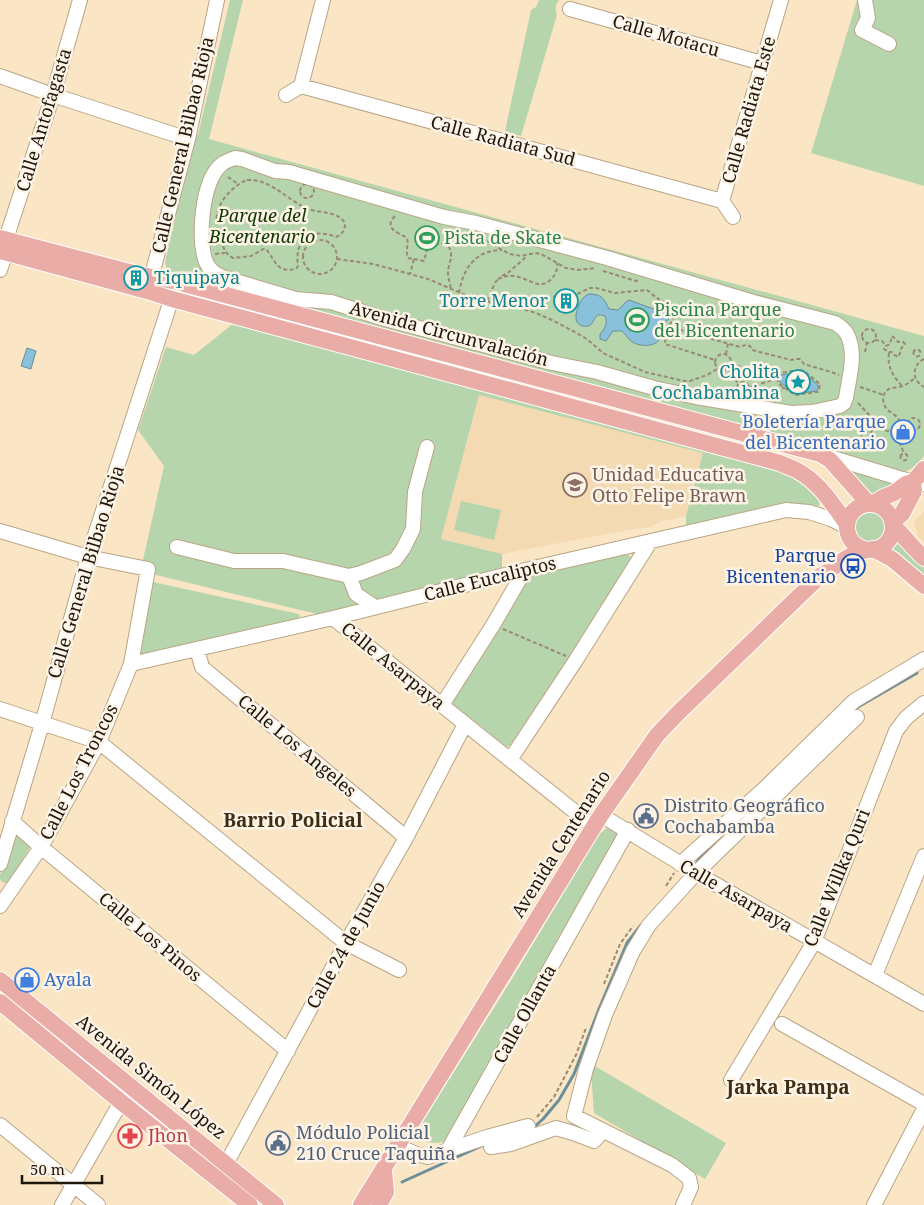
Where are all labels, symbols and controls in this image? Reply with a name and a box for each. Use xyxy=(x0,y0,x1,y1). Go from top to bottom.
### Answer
street label: Calle Motacu xyxy=(610,8,723,62)
street label: Calle Radiata Este xyxy=(716,33,781,186)
street label: Calle General Bilbao Rioja xyxy=(145,34,219,256)
street label: Calle Antofagasta xyxy=(10,45,76,194)
street label: Calle Radiata Sud xyxy=(428,109,578,171)
park label: Parque del Bicentenario xyxy=(208,203,315,248)
sports icon: Pista de Skate xyxy=(414,225,440,251)
place label: Pista de Skate xyxy=(444,225,562,249)
building icon: Tiquipaya xyxy=(123,265,149,291)
place label: Tiquipaya xyxy=(154,265,240,289)
place label: Torre Menor xyxy=(439,288,549,312)
building icon: Torre Menor xyxy=(553,288,579,314)
street label: Avenida Circunvalación xyxy=(347,295,552,371)
place label: Piscina Parque del Bicentenario xyxy=(654,297,795,342)
sports icon: Piscina Parque del Bicentenario xyxy=(624,307,650,333)
place label: Cholita Cochabambina xyxy=(651,359,780,404)
place icon: Cholita Cochabambina xyxy=(785,369,811,395)
place label: Boletería Parque del Bicentenario xyxy=(742,409,886,454)
shop icon: Boletería Parque del Bicentenario xyxy=(890,419,916,445)
street label: Calle General Bilbao Rioja xyxy=(41,462,129,681)
place label: Unidad Educativa Otto Felipe Brawn xyxy=(592,462,747,507)
school or university icon: Unidad Educativa Otto Felipe Brawn xyxy=(562,472,588,498)
place label: Parque Bicentenario xyxy=(726,543,836,588)
street label: Calle Eucaliptos xyxy=(421,550,558,606)
bus stop icon: Parque Bicentenario xyxy=(840,553,866,579)
street label: Calle Asarpaya xyxy=(337,616,451,715)
street label: Calle Los Angeles xyxy=(233,688,362,802)
street label: Calle Los Troncos xyxy=(33,699,123,844)
street label: Avenida Centenario xyxy=(505,765,615,922)
place label: Distrito Geográfico Cochabamba xyxy=(664,793,825,838)
public building icon: Distrito Geográfico Cochabamba xyxy=(633,803,659,829)
street label: Calle Willka Quri xyxy=(797,805,875,950)
district label: Barrio Policial xyxy=(223,807,363,833)
street label: Calle Asarpaya xyxy=(675,853,798,937)
street label: Calle 24 de Junio xyxy=(300,876,390,1013)
street label: Calle Los Pinos xyxy=(94,886,207,987)
street label: Calle Ollanta xyxy=(487,960,561,1067)
shop icon: Ayala xyxy=(14,967,40,993)
place label: Ayala xyxy=(44,967,92,991)
street label: Avenida Simón López xyxy=(72,1008,231,1144)
district label: Jarka Pampa xyxy=(725,1074,850,1100)
place label: Módulo Policial 210 Cruce Taquiña xyxy=(296,1120,456,1165)
pharmacy icon: Jhon xyxy=(117,1123,143,1149)
place label: Jhon xyxy=(147,1123,188,1147)
public building icon: Módulo Policial 210 Cruce Taquiña xyxy=(265,1130,291,1156)
scale bar xyxy=(22,1152,102,1184)
text: 50 m xyxy=(30,1159,65,1179)

